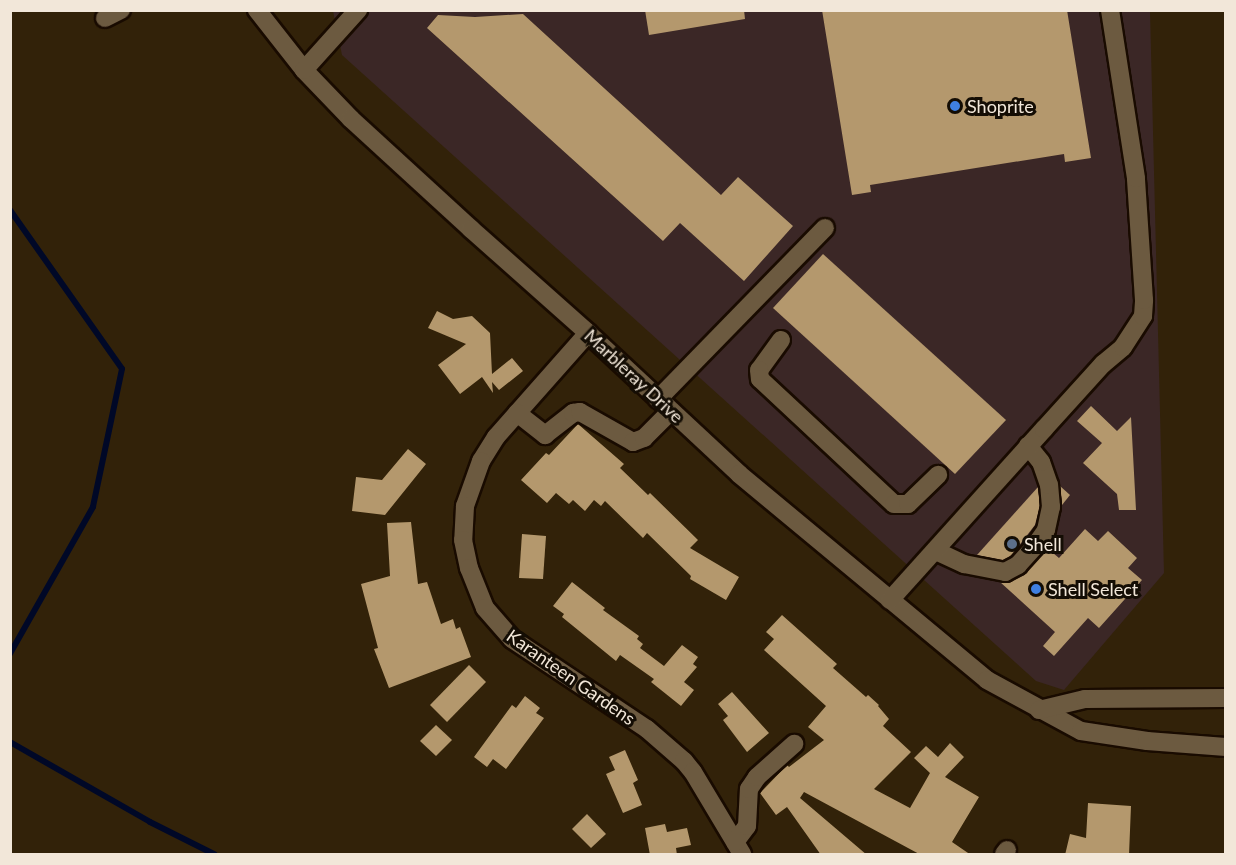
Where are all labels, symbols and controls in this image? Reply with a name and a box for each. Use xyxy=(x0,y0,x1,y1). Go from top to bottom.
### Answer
place label: Shoprite xyxy=(967,95,1034,117)
marker: Shoprite xyxy=(948,99,962,113)
street label: Marbleray Drive xyxy=(580,325,688,427)
place label: Shell xyxy=(1024,533,1062,555)
marker: Shell xyxy=(1005,537,1019,551)
place label: Shell Select xyxy=(1048,578,1138,600)
marker: Shell Select xyxy=(1029,582,1043,596)
street label: Karanteen Gardens xyxy=(503,625,639,729)

